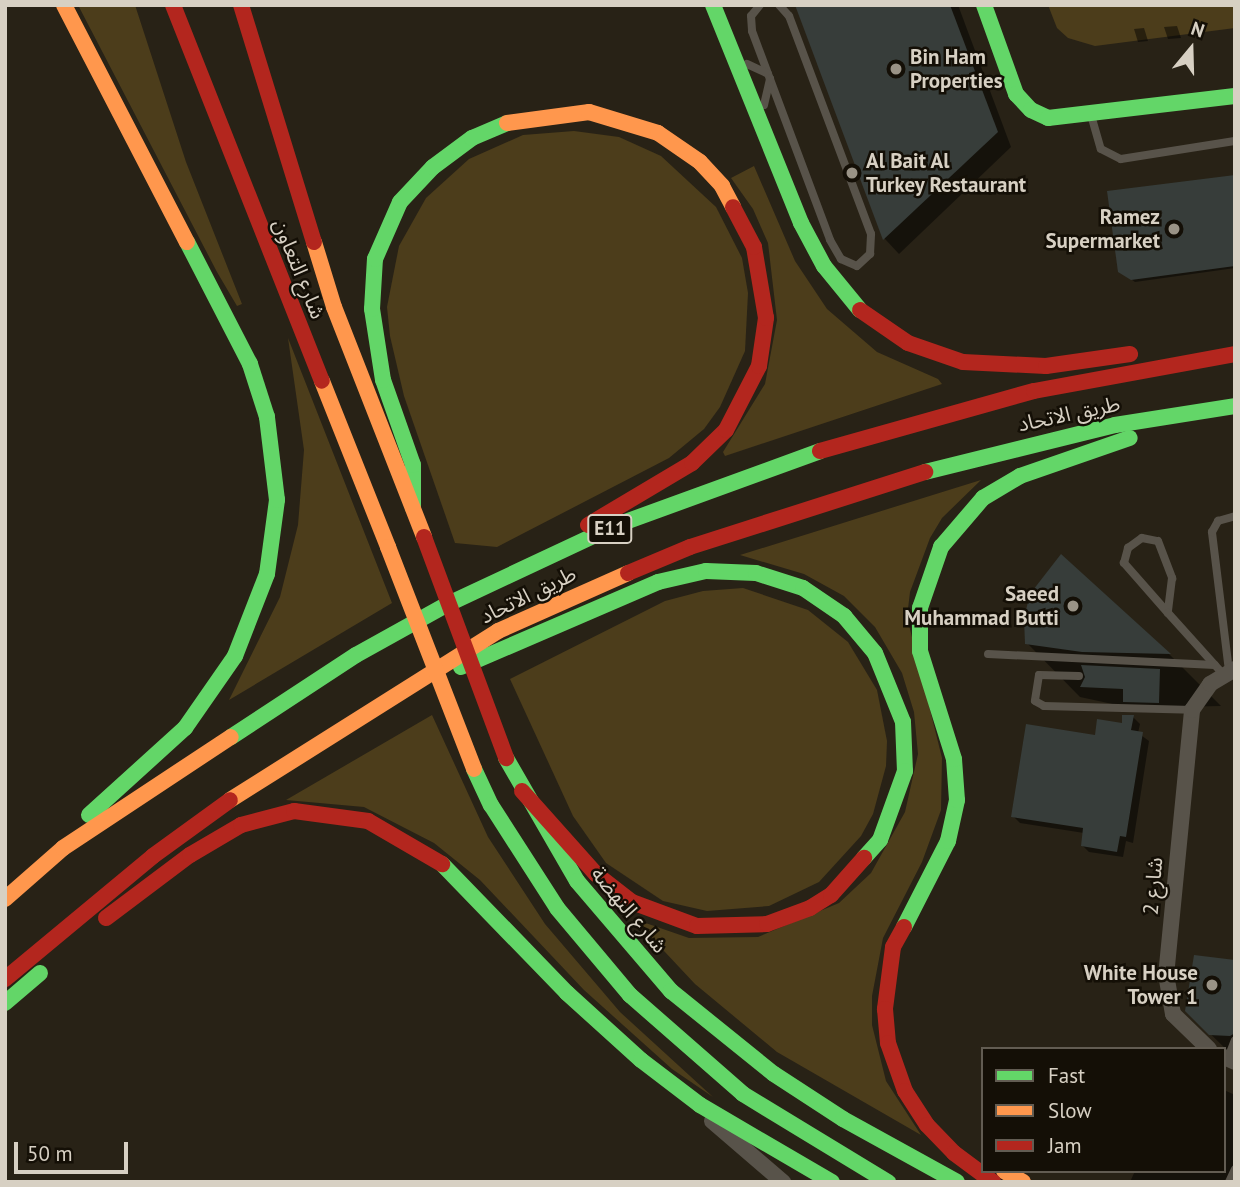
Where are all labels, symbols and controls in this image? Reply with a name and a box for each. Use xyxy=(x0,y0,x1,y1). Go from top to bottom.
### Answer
north arrow xyxy=(1156,14,1226,84)
text: N xyxy=(1188,16,1208,43)
place label: Bin Ham Properties xyxy=(910,44,1003,94)
marker: Bin Ham Properties xyxy=(888,61,904,77)
place label: Al Bait Al Turkey Restaurant xyxy=(866,148,1027,198)
marker: Al Bait Al Turkey Restaurant xyxy=(844,165,860,181)
place label: Ramez Supermarket xyxy=(1045,204,1160,254)
street label: شارع التعاون xyxy=(268,215,330,323)
marker: Ramez Supermarket xyxy=(1166,221,1182,237)
street label: طريق الاتحاد xyxy=(1016,391,1122,437)
road number: E11 xyxy=(587,514,633,544)
street label: طريق الاتحاد xyxy=(476,561,580,629)
place label: Saeed Muhammad Butti xyxy=(904,581,1059,631)
marker: Saeed Muhammad Butti xyxy=(1065,598,1081,614)
street label: شارع 2 xyxy=(1138,856,1168,916)
street label: شارع النهضة xyxy=(586,862,672,958)
place label: White House Tower 1 xyxy=(1084,960,1198,1010)
marker: White House Tower 1 xyxy=(1204,977,1220,993)
legend xyxy=(981,1047,1226,1173)
text: Fast xyxy=(1048,1062,1085,1089)
text: Slow xyxy=(1048,1097,1092,1124)
scale bar xyxy=(18,1128,131,1172)
text: Jam xyxy=(1048,1132,1082,1159)
text: 50 m xyxy=(27,1140,73,1167)

